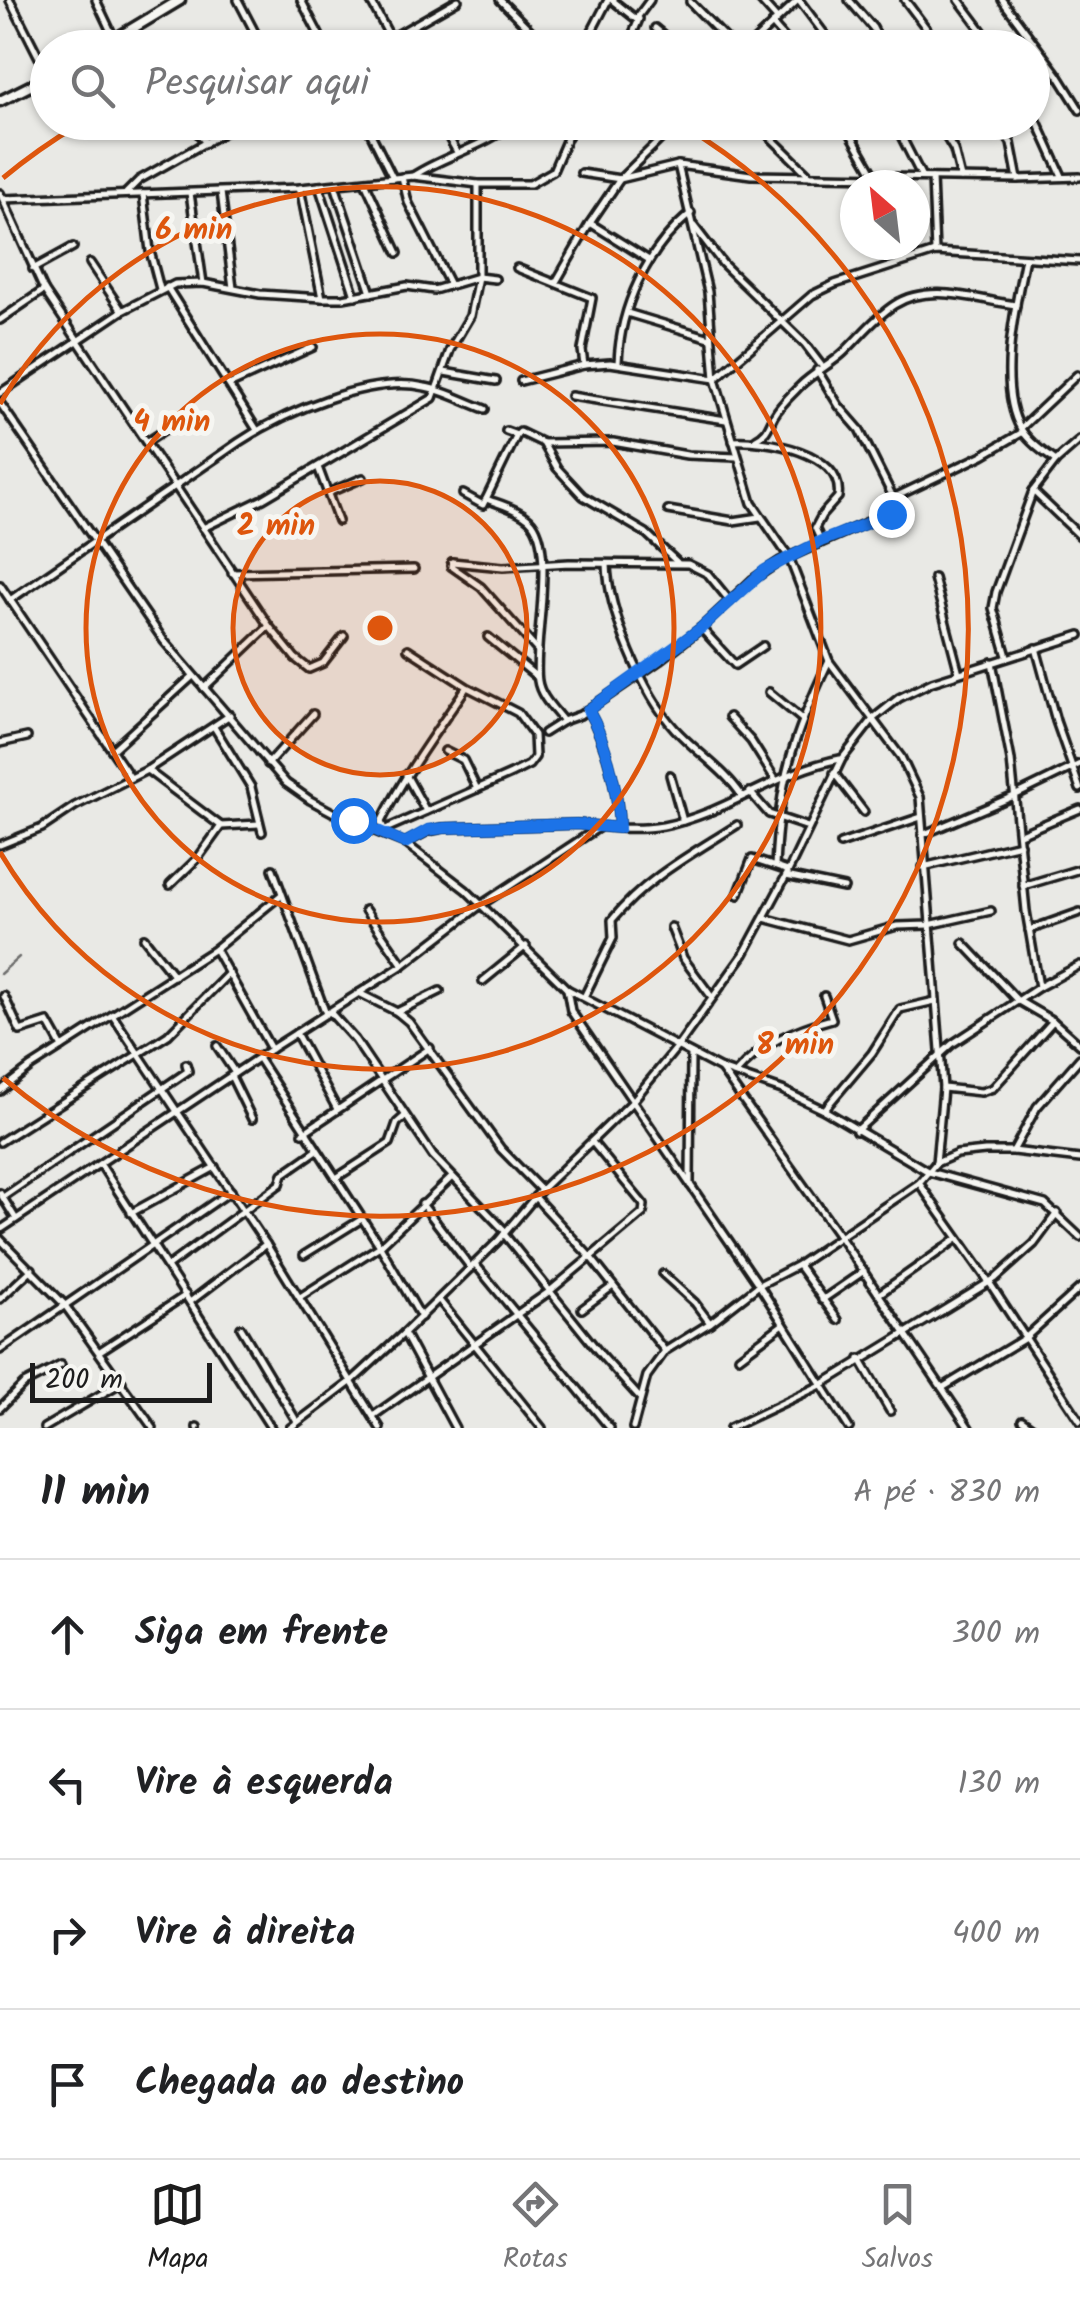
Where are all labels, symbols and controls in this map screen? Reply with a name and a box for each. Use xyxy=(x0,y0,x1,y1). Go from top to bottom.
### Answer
search box xyxy=(30,30,1050,140)
text: Pesquisar aqui xyxy=(145,55,369,115)
icon: search xyxy=(65,58,120,113)
north arrow xyxy=(840,170,930,260)
text: 6 min xyxy=(156,207,232,255)
text: 4 min xyxy=(134,399,210,447)
route end xyxy=(869,492,915,538)
text: 2 min xyxy=(237,503,315,551)
centre of rings xyxy=(362,610,398,646)
route start xyxy=(331,798,377,844)
text: 8 min xyxy=(756,1022,834,1070)
scale bar xyxy=(30,1358,212,1402)
text: 200 m xyxy=(45,1358,123,1403)
text: 11 min xyxy=(40,1460,150,1527)
text: A pé · 830 m xyxy=(853,1468,1040,1519)
text: Siga em frente xyxy=(135,1604,388,1664)
icon: ahead xyxy=(40,1607,95,1662)
text: 300 m xyxy=(951,1609,1040,1660)
text: Vire à esquerda xyxy=(135,1754,393,1814)
icon: left xyxy=(40,1757,95,1812)
text: 130 m xyxy=(957,1759,1040,1810)
text: Vire à direita xyxy=(135,1904,355,1964)
icon: right xyxy=(40,1907,95,1962)
text: 400 m xyxy=(952,1909,1040,1960)
text: Chegada ao destino xyxy=(135,2054,464,2114)
icon: arrive xyxy=(40,2057,95,2112)
tab: Mapa xyxy=(147,2177,209,2282)
tab: Rotas xyxy=(503,2177,568,2282)
tab: Salvos xyxy=(862,2177,933,2282)

